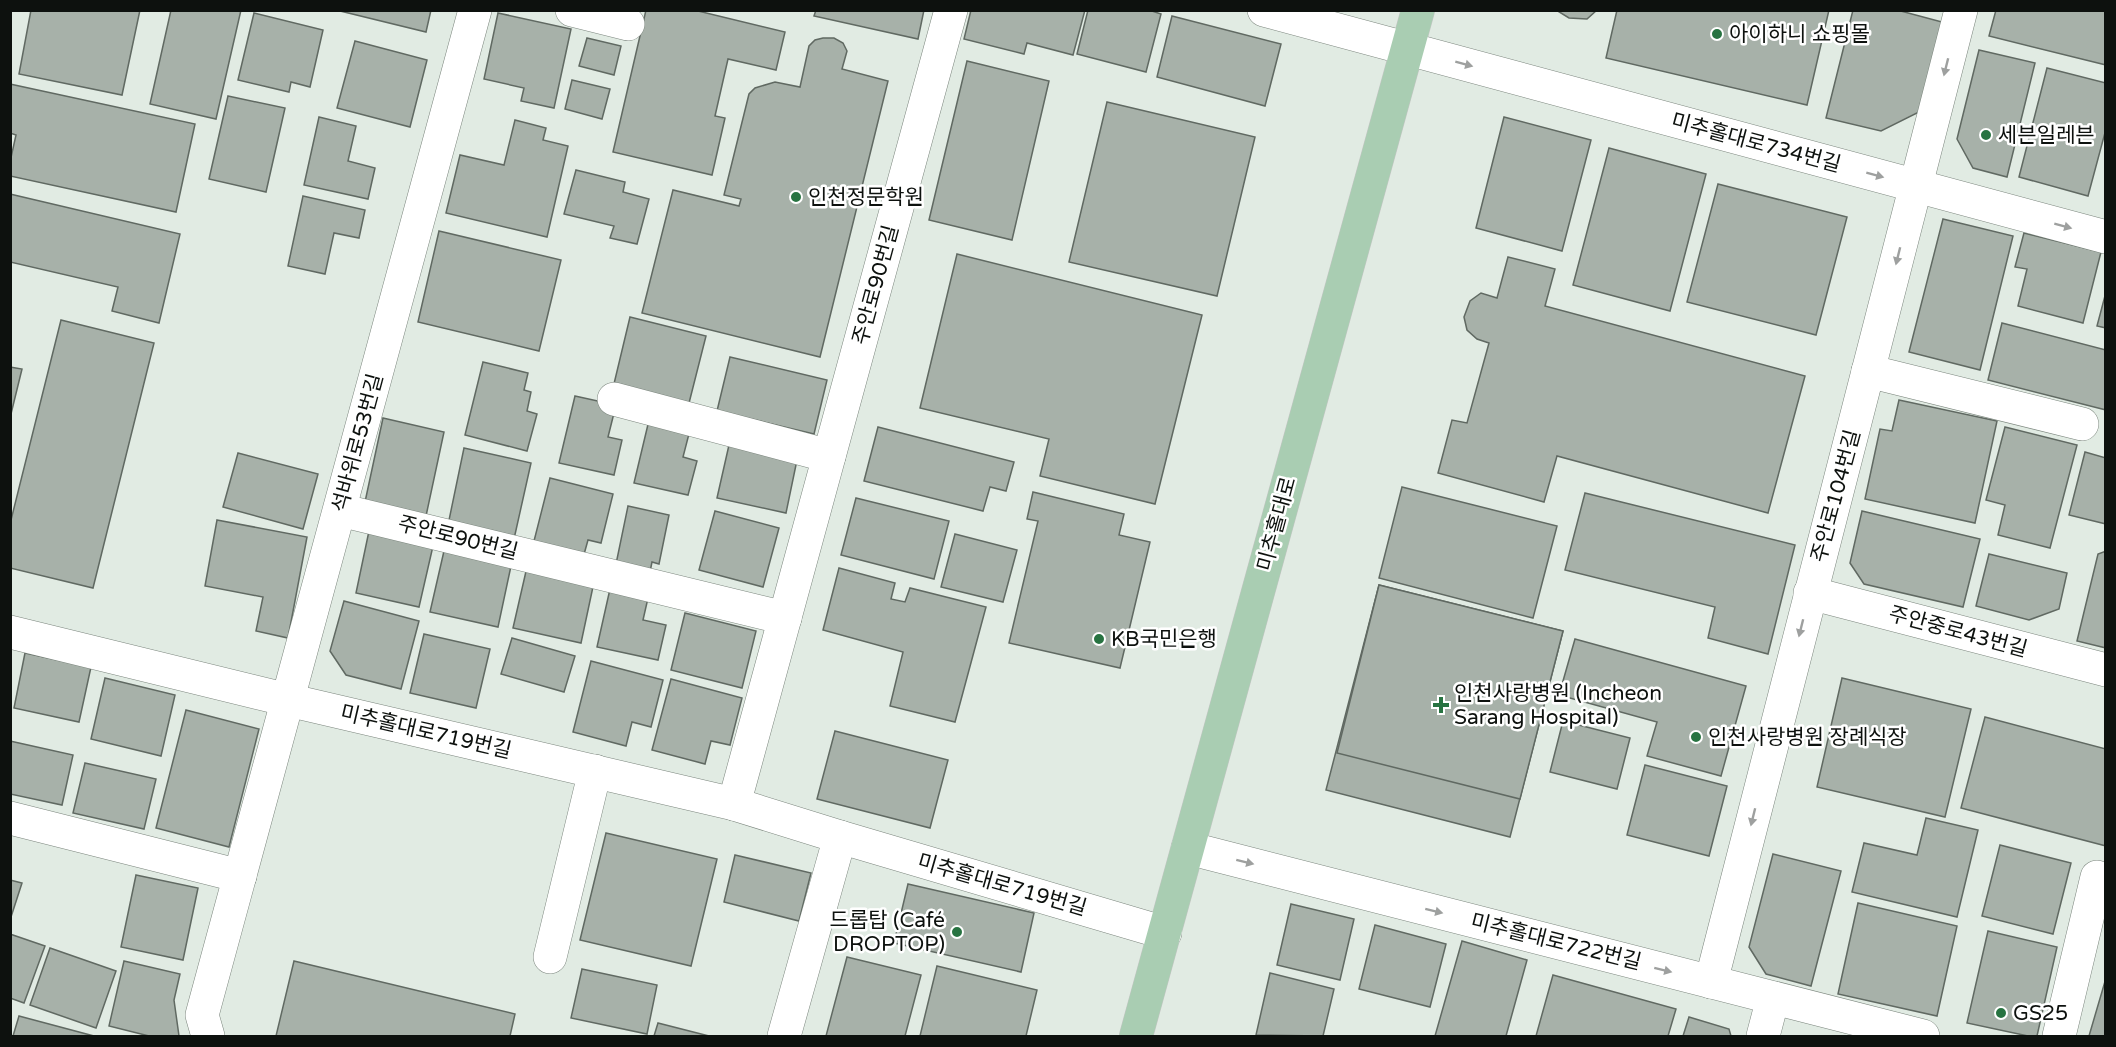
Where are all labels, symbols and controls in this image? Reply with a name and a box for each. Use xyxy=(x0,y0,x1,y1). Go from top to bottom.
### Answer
place label: 아이하니 쇼핑몰 xyxy=(1729,22,1870,47)
marker: 아이하니 쇼핑몰 xyxy=(1710,27,1724,41)
one-way arrow xyxy=(1941,58,1951,76)
one-way arrow xyxy=(1455,60,1473,69)
street label: 미추홀대로734번길 xyxy=(1668,108,1844,178)
place label: 세븐일레븐 xyxy=(1998,123,2095,148)
marker: 세븐일레븐 xyxy=(1979,128,1993,142)
one-way arrow xyxy=(1866,170,1884,180)
place label: 인천정문학원 xyxy=(808,185,924,210)
marker: 인천정문학원 xyxy=(789,190,803,204)
one-way arrow xyxy=(2054,221,2073,231)
street label: 주안로90번길 xyxy=(848,222,904,348)
one-way arrow xyxy=(1892,247,1902,265)
street label: 석바위로53번길 xyxy=(328,371,388,515)
street label: 주안로104번길 xyxy=(1806,427,1866,565)
street label: 미추홀대로 xyxy=(1252,474,1302,574)
street label: 주안로90번길 xyxy=(395,511,521,565)
street label: 주안중로43번길 xyxy=(1886,602,2030,662)
one-way arrow xyxy=(1796,619,1806,637)
place label: KB국민은행 xyxy=(1111,627,1217,652)
marker: KB국민은행 xyxy=(1092,632,1106,646)
place label: 인천사랑병원 (Incheon Sarang Hospital) xyxy=(1454,681,1662,730)
marker: 인천사랑병원 (Incheon Sarang Hospital) xyxy=(1432,696,1450,714)
street label: 미추홀대로719번길 xyxy=(338,700,514,764)
place label: 인천사랑병원 장례식장 xyxy=(1708,725,1907,750)
marker: 인천사랑병원 장례식장 xyxy=(1689,730,1703,744)
one-way arrow xyxy=(1748,808,1757,826)
street label: 미추홀대로719번길 xyxy=(915,849,1089,921)
one-way arrow xyxy=(1236,858,1254,868)
one-way arrow xyxy=(1425,907,1443,916)
place label: 드롭탑 (Café DROPTOP) xyxy=(830,908,945,957)
street label: 미추홀대로722번길 xyxy=(1468,909,1644,975)
marker: 드롭탑 (Café DROPTOP) xyxy=(950,925,964,939)
one-way arrow xyxy=(1654,965,1673,975)
place label: GS25 xyxy=(2013,1001,2068,1026)
marker: GS25 xyxy=(1994,1006,2008,1020)

